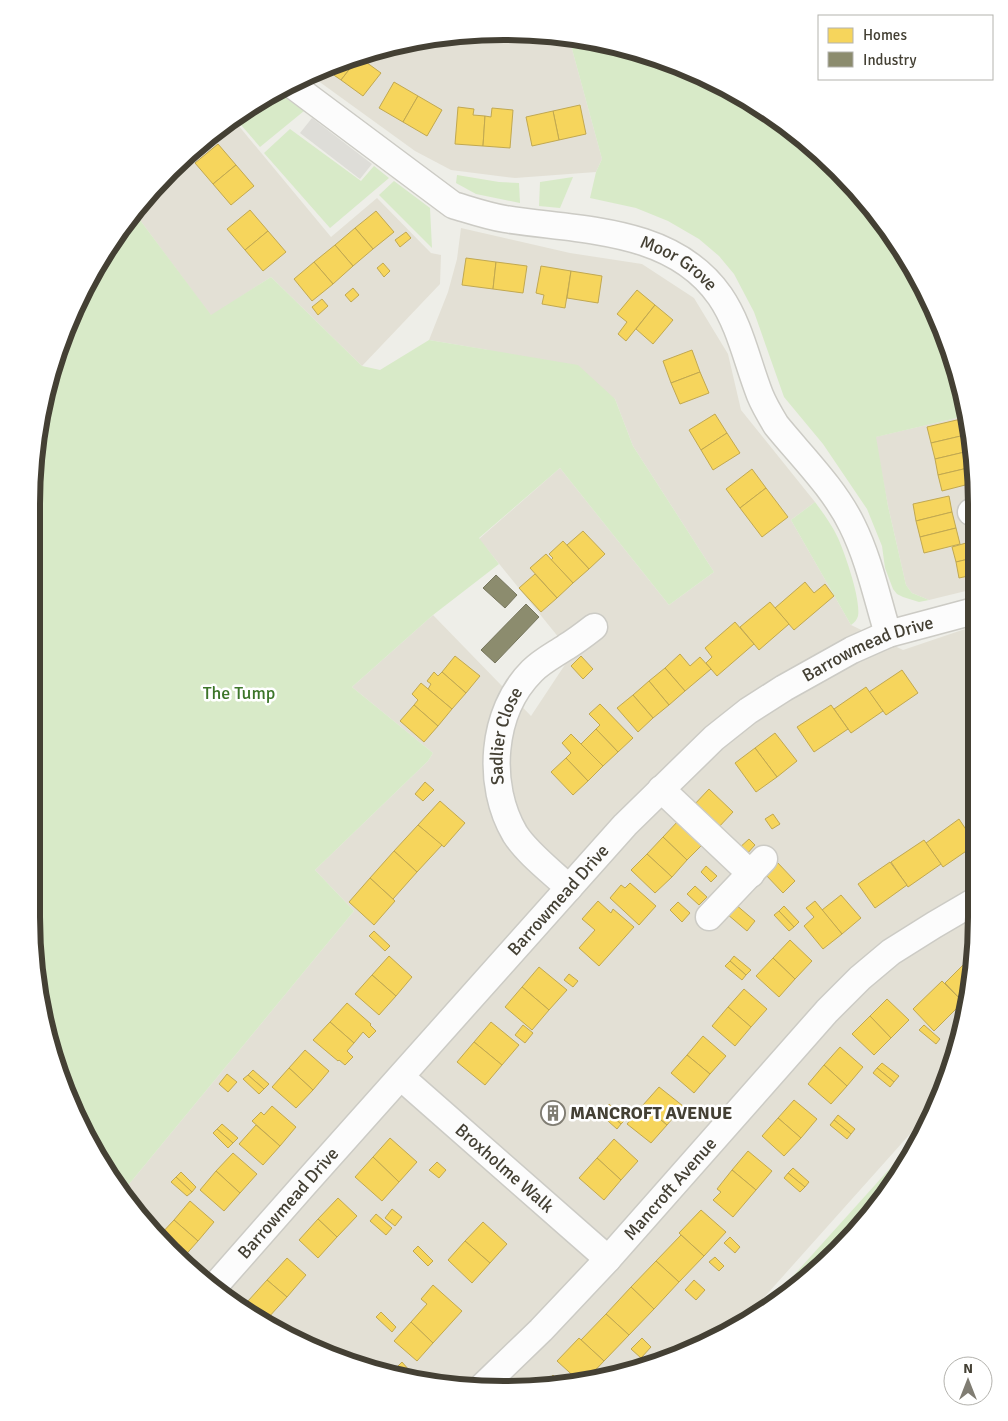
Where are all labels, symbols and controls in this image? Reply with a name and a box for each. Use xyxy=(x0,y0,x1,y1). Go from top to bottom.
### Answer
legend xyxy=(818,15,993,80)
text: Homes xyxy=(863,26,907,44)
text: Industry xyxy=(863,51,916,69)
street label: Moor Grove xyxy=(637,231,722,295)
street label: Barrowmead Drive xyxy=(798,611,936,687)
park label: The Tump xyxy=(203,682,275,704)
street label: Sadlier Close xyxy=(486,683,527,786)
street label: Barrowmead Drive xyxy=(503,840,613,960)
building icon: MANCROFT AVENUE xyxy=(540,1100,566,1126)
place label: MANCROFT AVENUE xyxy=(570,1102,732,1124)
street label: Broxholme Walk xyxy=(451,1119,559,1217)
street label: Mancroft Avenue xyxy=(619,1133,721,1245)
street label: Barrowmead Drive xyxy=(233,1143,343,1263)
north arrow xyxy=(943,1356,993,1406)
text: N xyxy=(963,1360,973,1377)

